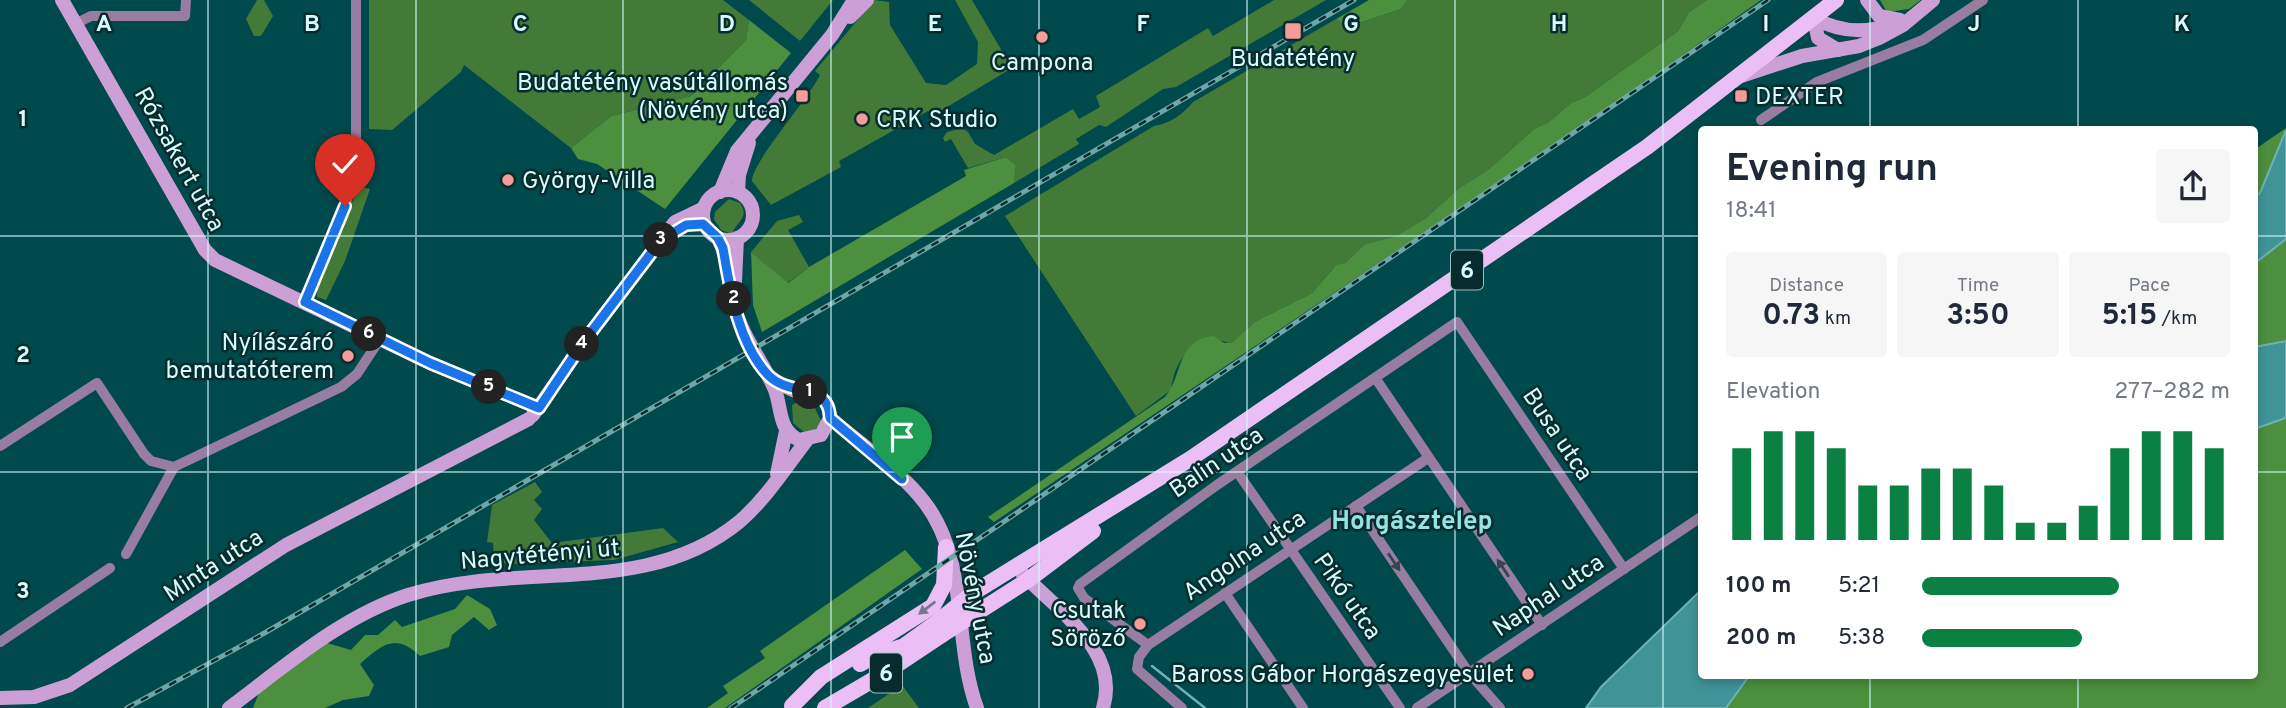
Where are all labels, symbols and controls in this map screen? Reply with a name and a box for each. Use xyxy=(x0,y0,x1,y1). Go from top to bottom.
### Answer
text: A xyxy=(96,11,112,40)
text: B xyxy=(304,11,320,40)
text: C xyxy=(513,11,527,40)
text: D xyxy=(719,11,735,40)
text: E xyxy=(928,11,942,40)
text: F xyxy=(1136,11,1150,40)
text: G xyxy=(1343,11,1359,40)
text: H xyxy=(1551,11,1567,40)
text: I xyxy=(1763,11,1769,40)
text: J xyxy=(1968,11,1980,40)
text: K xyxy=(2174,11,2190,40)
marker: Budatétény xyxy=(1283,21,1303,41)
marker: Campona xyxy=(1034,29,1050,45)
place label: Budatétény xyxy=(1231,45,1355,75)
place label: Campona xyxy=(991,49,1093,79)
place label: Budatétény vasútállomás (Növény utca) xyxy=(517,69,788,127)
street label: Rózsakert utca xyxy=(126,82,230,237)
place label: DEXTER xyxy=(1755,83,1844,113)
marker: Budatétény vasútállomás (Növény utca) xyxy=(794,88,810,104)
marker: DEXTER xyxy=(1733,88,1749,104)
text: 1 xyxy=(18,106,28,135)
place label: CRK Studio xyxy=(876,106,998,136)
marker: CRK Studio xyxy=(854,111,870,127)
pin xyxy=(315,134,375,206)
icon: check xyxy=(326,145,364,183)
text: Evening run xyxy=(1726,146,1938,195)
button: share xyxy=(2156,149,2230,223)
place label: György-Villa xyxy=(522,167,655,197)
marker: György-Villa xyxy=(500,172,516,188)
text: 18:41 xyxy=(1726,197,1777,226)
pin: 3 xyxy=(644,222,678,258)
text: 3 xyxy=(655,227,666,251)
road number: 6 xyxy=(1451,250,1483,290)
text: Distance xyxy=(1769,274,1844,298)
text: Time xyxy=(1957,274,1999,298)
text: Pace xyxy=(2128,274,2170,298)
pin: 2 xyxy=(716,282,752,316)
text: 2 xyxy=(728,286,739,310)
text: 0.73 xyxy=(1762,298,1820,335)
text: 3:50 xyxy=(1946,298,2010,335)
text: 5:15 xyxy=(2101,298,2157,335)
text: km xyxy=(1820,307,1851,331)
text: /km xyxy=(2157,307,2197,331)
pin: 6 xyxy=(352,316,386,352)
text: 6 xyxy=(363,321,374,345)
pin: 4 xyxy=(564,326,600,362)
place label: Nyílászáró bemutatóterem xyxy=(166,329,334,387)
text: 4 xyxy=(575,331,588,355)
text: 2 xyxy=(16,342,30,371)
marker: Nyílászáró bemutatóterem xyxy=(340,348,356,364)
pin: 5 xyxy=(472,370,506,404)
text: 5 xyxy=(483,374,494,398)
pin: 1 xyxy=(792,374,828,410)
text: Elevation xyxy=(1726,378,1821,407)
text: 277–282 m xyxy=(2114,378,2230,407)
text: 1 xyxy=(806,379,813,403)
street label: Busa utca xyxy=(1514,383,1598,487)
pin xyxy=(872,407,932,479)
icon: arrive xyxy=(883,418,921,456)
street label: Balin utca xyxy=(1164,421,1270,506)
street label: Angolna utca xyxy=(1178,505,1312,609)
district label: Horgásztelep xyxy=(1331,506,1493,539)
street label: Minta utca xyxy=(159,523,269,610)
street label: Növény utca xyxy=(947,530,1002,667)
street label: Nagytétényi út xyxy=(459,534,621,578)
street label: Pikó utca xyxy=(1306,548,1387,646)
street label: Naphal utca xyxy=(1488,549,1610,645)
one-way arrow xyxy=(1388,552,1401,572)
one-way arrow xyxy=(1496,559,1510,577)
text: 100 m xyxy=(1726,572,1791,601)
text: 5:21 xyxy=(1838,572,1880,601)
text: 3 xyxy=(16,578,30,607)
place label: Csutak Söröző xyxy=(1050,597,1128,655)
one-way arrow xyxy=(919,601,937,616)
marker: Csutak Söröző xyxy=(1132,616,1148,632)
text: 200 m xyxy=(1726,624,1796,653)
text: 5:38 xyxy=(1838,624,1885,653)
road number: 6 xyxy=(870,653,902,692)
place label: Baross Gábor Horgászegyesület xyxy=(1171,661,1514,691)
marker: Baross Gábor Horgászegyesület xyxy=(1520,666,1536,682)

